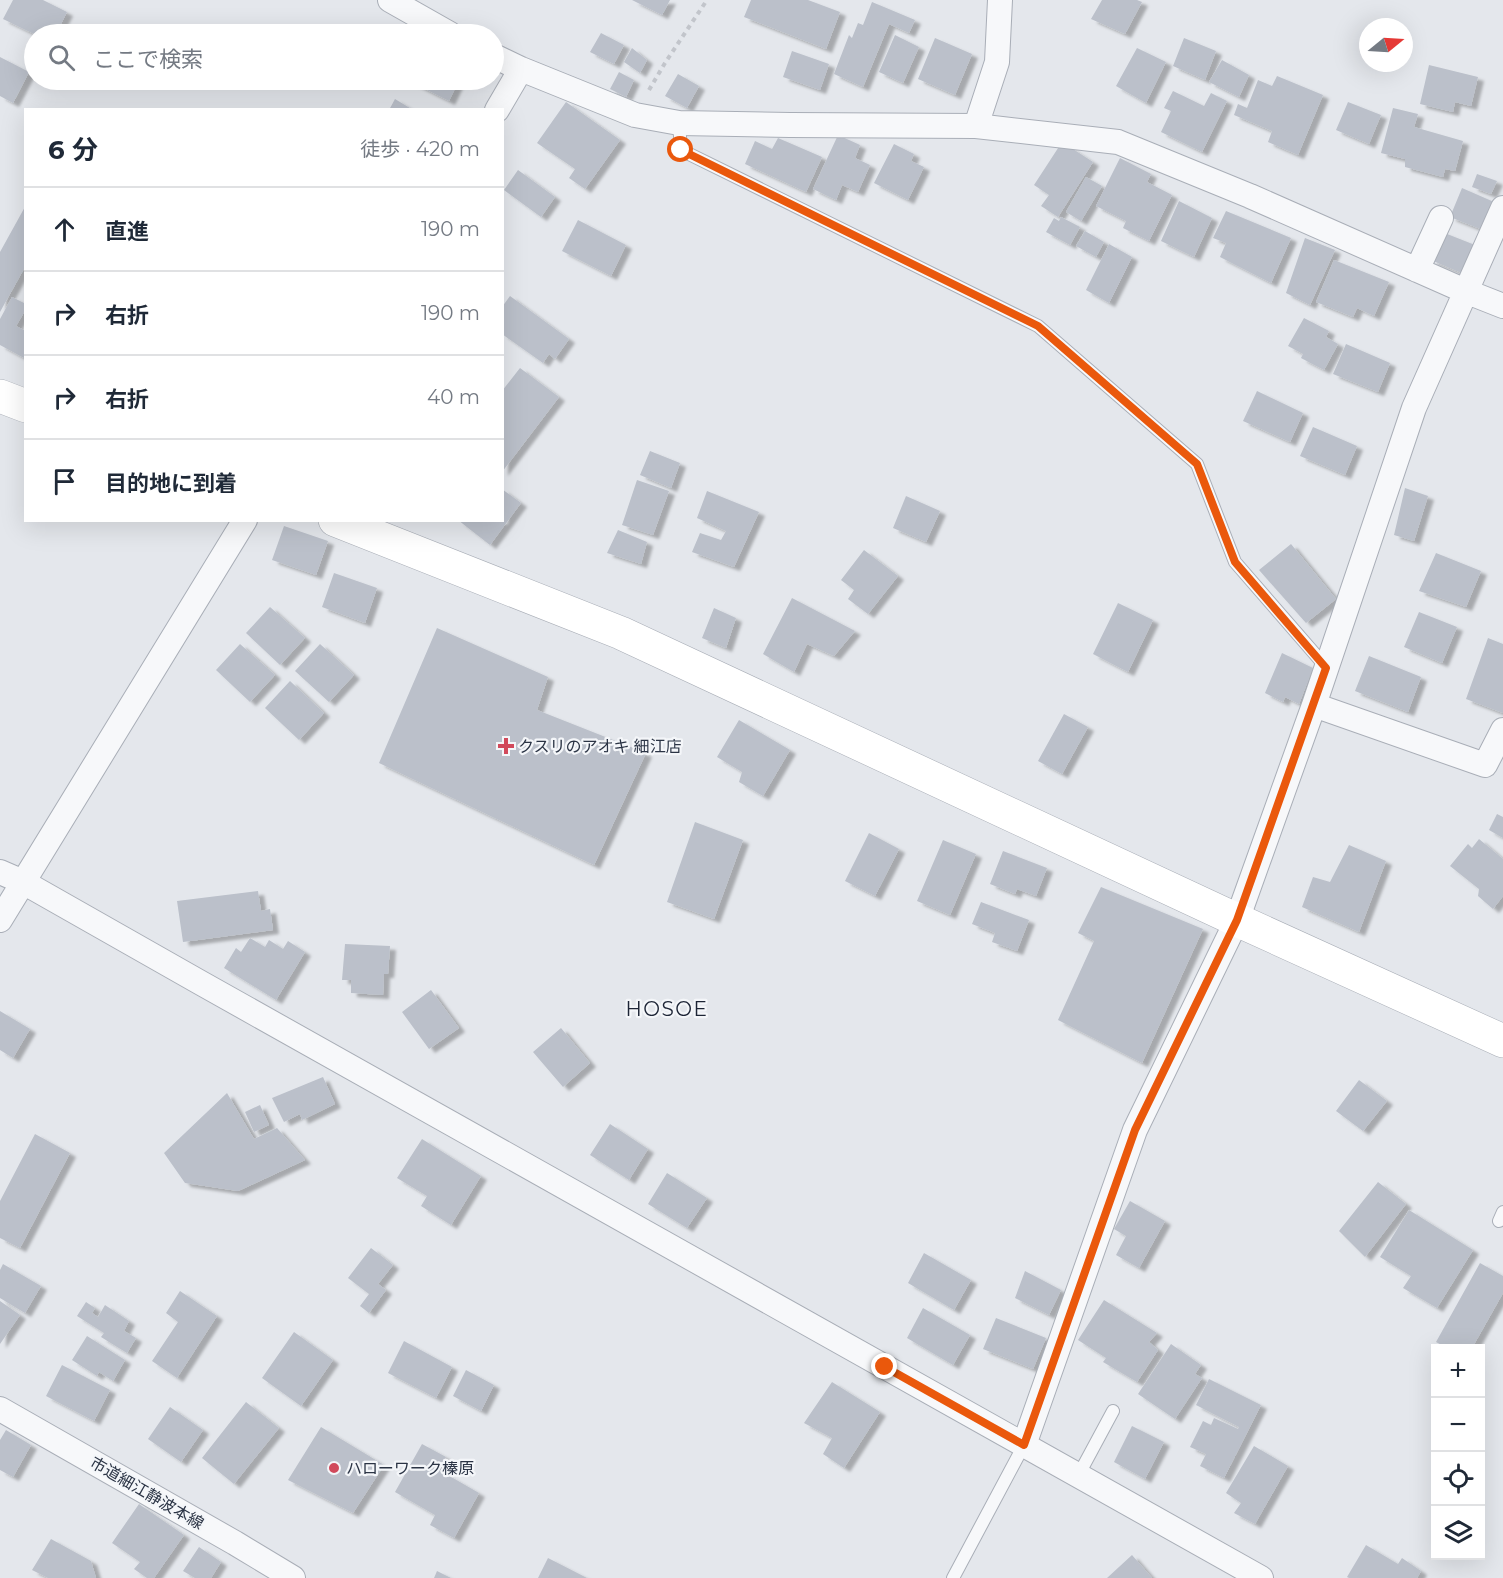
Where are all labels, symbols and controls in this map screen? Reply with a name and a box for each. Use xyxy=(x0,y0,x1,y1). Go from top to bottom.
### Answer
north arrow xyxy=(1359,18,1413,72)
search box xyxy=(24,24,504,90)
icon: search xyxy=(45,41,78,74)
text: ここで検索 xyxy=(93,46,203,73)
text: 6 分 xyxy=(48,134,98,166)
route start xyxy=(667,136,693,162)
text: 徒歩 · 420 m xyxy=(360,137,480,161)
icon: ahead xyxy=(48,213,81,246)
text: 190 m xyxy=(421,217,480,241)
text: 直進 xyxy=(105,218,149,245)
icon: right xyxy=(48,297,81,330)
text: 190 m xyxy=(421,301,480,325)
text: 右折 xyxy=(105,302,149,329)
icon: right xyxy=(48,381,81,414)
text: 40 m xyxy=(427,385,480,409)
text: 右折 xyxy=(105,386,149,413)
icon: arrive xyxy=(48,465,81,498)
text: 目的地に到着 xyxy=(105,470,237,497)
place label: クスリのアオキ 細江店 xyxy=(518,737,682,756)
marker: クスリのアオキ 細江店 xyxy=(499,739,513,753)
district label: HOSOE xyxy=(626,997,709,1021)
map controls xyxy=(1431,1344,1485,1560)
button: + xyxy=(1431,1344,1485,1398)
route end xyxy=(871,1353,897,1379)
button: − xyxy=(1431,1398,1485,1452)
button: locate xyxy=(1431,1452,1485,1506)
street label: 市道細江静波本線 xyxy=(87,1453,207,1533)
place label: ハローワーク榛原 xyxy=(346,1459,474,1478)
marker: ハローワーク榛原 xyxy=(327,1461,341,1475)
button: layers xyxy=(1431,1506,1485,1560)

